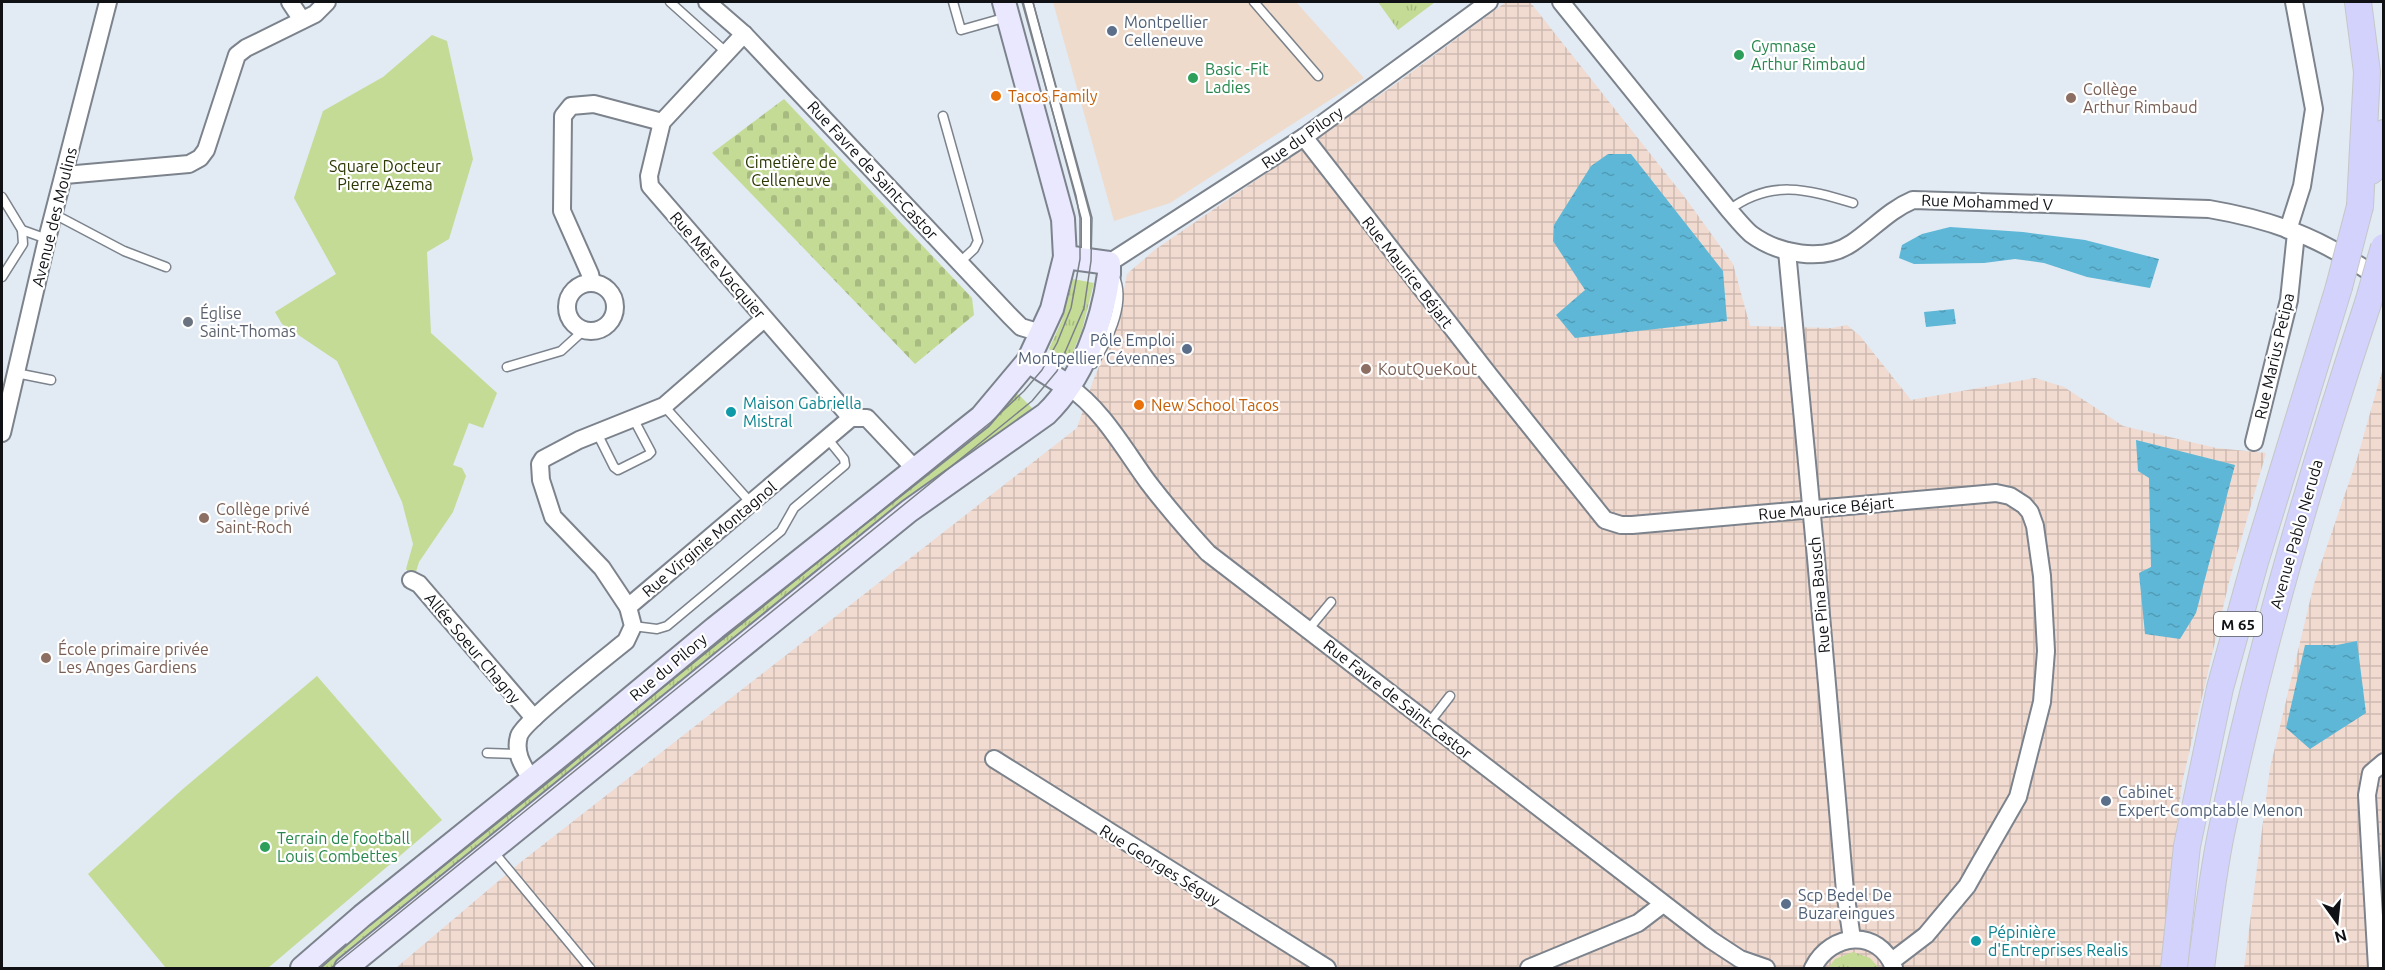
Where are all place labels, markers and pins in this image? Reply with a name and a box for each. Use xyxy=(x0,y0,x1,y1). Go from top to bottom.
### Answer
place label: Montpellier Celleneuve xyxy=(1124,13,1208,49)
marker: Montpellier Celleneuve xyxy=(1105,24,1119,38)
place label: Gymnase Arthur Rimbaud xyxy=(1751,37,1866,73)
marker: Gymnase Arthur Rimbaud xyxy=(1732,48,1746,62)
place label: Basic -Fit Ladies xyxy=(1205,60,1269,96)
marker: Basic -Fit Ladies xyxy=(1186,71,1200,85)
place label: Collège Arthur Rimbaud xyxy=(2083,80,2198,116)
place label: Tacos Family xyxy=(1008,87,1098,105)
marker: Tacos Family xyxy=(989,89,1003,103)
marker: Collège Arthur Rimbaud xyxy=(2064,91,2078,105)
place label: Église Saint-Thomas xyxy=(200,302,296,340)
marker: Église Saint-Thomas xyxy=(181,315,195,329)
place label: Pôle Emploi Montpellier Cévennes xyxy=(1018,331,1175,367)
marker: Pôle Emploi Montpellier Cévennes xyxy=(1180,342,1194,356)
place label: KoutQueKout xyxy=(1378,360,1478,378)
marker: KoutQueKout xyxy=(1359,362,1373,376)
place label: Maison Gabriella Mistral xyxy=(743,394,862,430)
place label: New School Tacos xyxy=(1151,396,1279,414)
marker: New School Tacos xyxy=(1132,398,1146,412)
marker: Maison Gabriella Mistral xyxy=(724,405,738,419)
place label: Collège privé Saint-Roch xyxy=(216,500,310,536)
marker: Collège privé Saint-Roch xyxy=(197,511,211,525)
place label: École primaire privée Les Anges Gardiens xyxy=(58,638,209,676)
marker: École primaire privée Les Anges Gardiens xyxy=(39,651,53,665)
place label: Cabinet Expert-Comptable Menon xyxy=(2118,783,2303,819)
marker: Cabinet Expert-Comptable Menon xyxy=(2099,794,2113,808)
place label: Terrain de football Louis Combettes xyxy=(277,829,410,865)
marker: Terrain de football Louis Combettes xyxy=(258,840,272,854)
place label: Scp Bedel De Buzareingues xyxy=(1798,886,1895,922)
marker: Scp Bedel De Buzareingues xyxy=(1779,897,1793,911)
place label: Pépinière d'Entreprises Realis xyxy=(1988,923,2128,959)
marker: Pépinière d'Entreprises Realis xyxy=(1969,934,1983,948)

